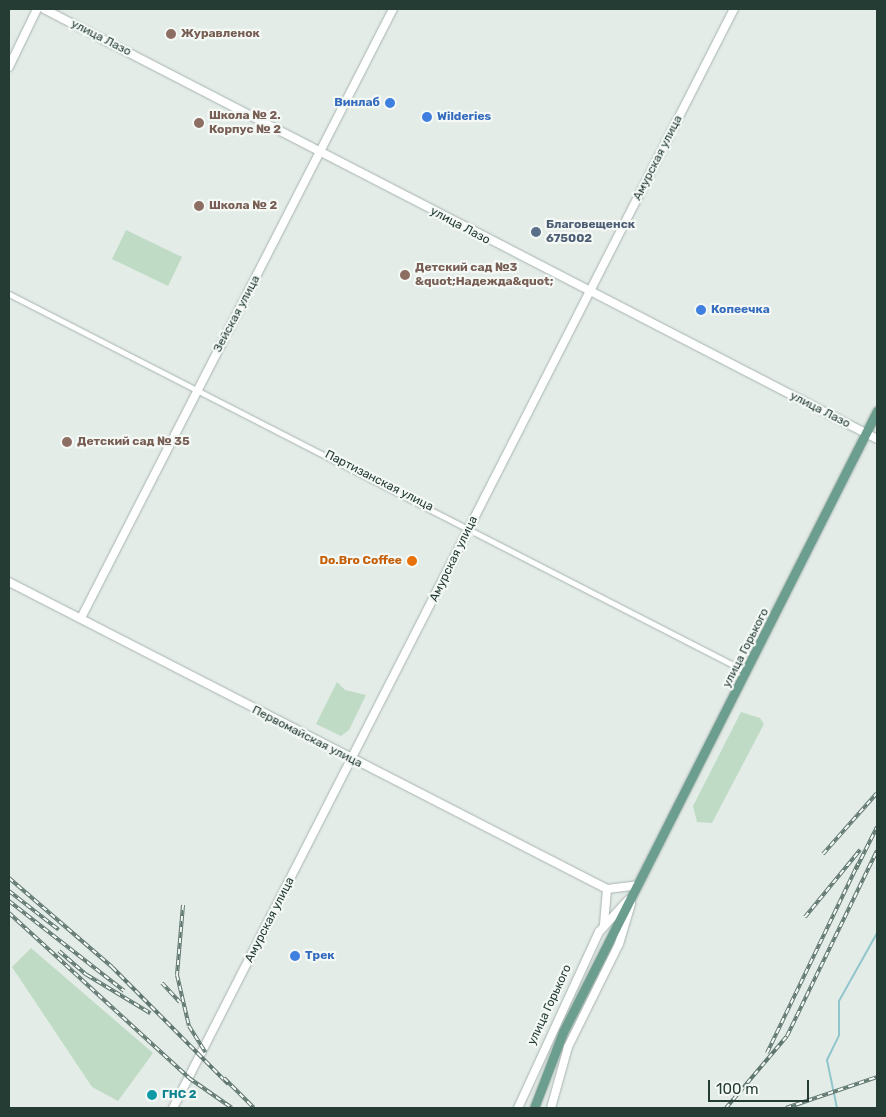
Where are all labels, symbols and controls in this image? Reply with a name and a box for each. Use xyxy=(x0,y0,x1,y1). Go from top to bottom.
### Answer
street label: улица Лазо xyxy=(69,17,133,59)
place label: Журавленок xyxy=(181,27,260,41)
marker: Журавленок xyxy=(165,28,177,40)
place label: Винлаб xyxy=(334,96,380,110)
marker: Винлаб xyxy=(384,97,396,109)
place label: Школа № 2. Корпус № 2 xyxy=(209,109,281,137)
place label: Wilderies xyxy=(437,110,491,124)
marker: Wilderies xyxy=(421,111,433,123)
street label: Амурская улица xyxy=(630,113,686,203)
marker: Школа № 2. Корпус № 2 xyxy=(193,117,205,129)
place label: Школа № 2 xyxy=(209,199,277,213)
marker: Школа № 2 xyxy=(193,200,205,212)
street label: улица Лазо xyxy=(428,204,492,248)
place label: Благовещенск 675002 xyxy=(546,218,635,246)
marker: Благовещенск 675002 xyxy=(530,226,542,238)
place label: Детский сад №3 &quot;Надежда&quot; xyxy=(415,261,553,289)
marker: Детский сад №3 &quot;Надежда&quot; xyxy=(399,269,411,281)
street label: Зейская улица xyxy=(211,273,263,355)
place label: Копеечка xyxy=(711,303,770,317)
marker: Копеечка xyxy=(695,304,707,316)
street label: улица Лазо xyxy=(788,389,852,431)
place label: Детский сад № 35 xyxy=(77,435,190,449)
marker: Детский сад № 35 xyxy=(61,436,73,448)
street label: Партизанская улица xyxy=(322,447,436,515)
street label: Амурская улица xyxy=(427,514,481,604)
place label: Do.Bro Coffee xyxy=(319,554,402,568)
marker: Do.Bro Coffee xyxy=(406,555,418,567)
street label: улица Горького xyxy=(720,606,772,690)
street label: Первомайская улица xyxy=(249,703,365,771)
street label: Амурская улица xyxy=(242,875,298,965)
place label: Трек xyxy=(305,949,335,963)
marker: Трек xyxy=(289,950,301,962)
street label: улица Горького xyxy=(525,962,575,1048)
scale bar xyxy=(711,1070,812,1102)
text: 100 m xyxy=(716,1080,758,1098)
place label: ГНС 2 xyxy=(162,1088,196,1102)
marker: ГНС 2 xyxy=(146,1089,158,1101)

